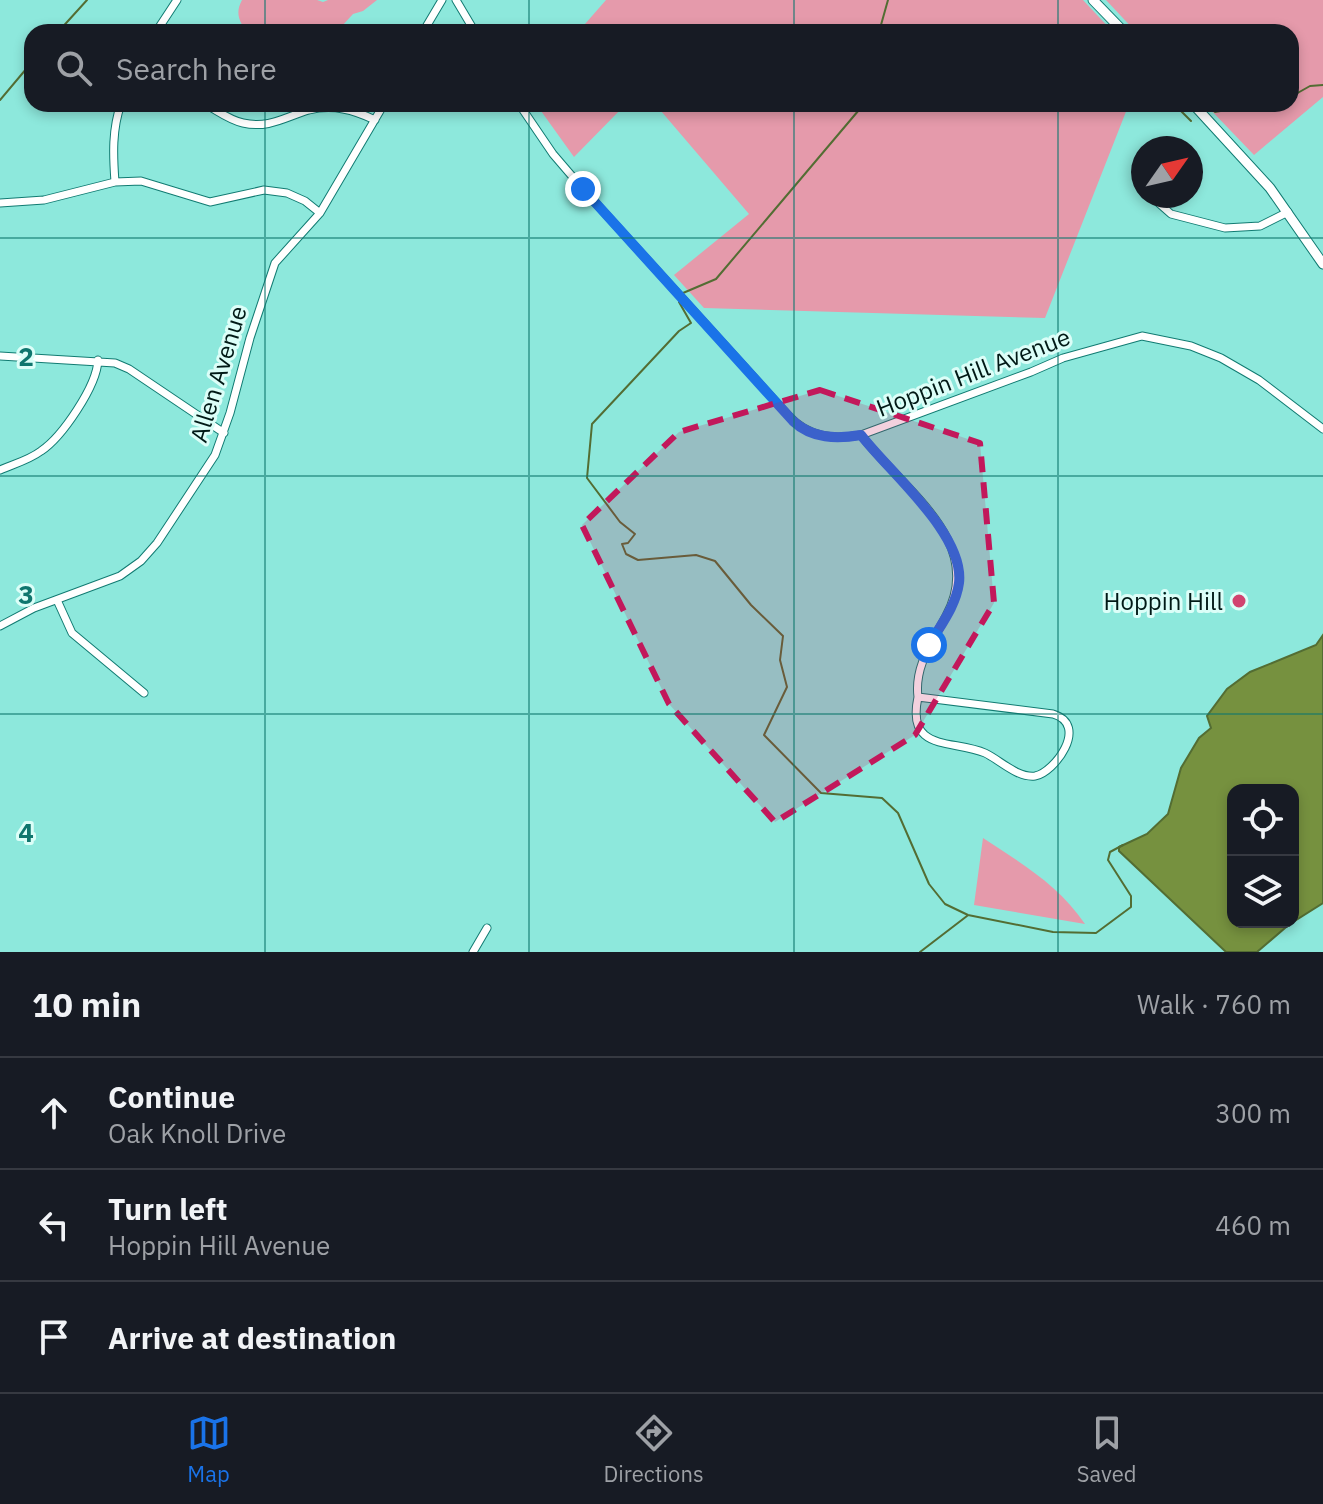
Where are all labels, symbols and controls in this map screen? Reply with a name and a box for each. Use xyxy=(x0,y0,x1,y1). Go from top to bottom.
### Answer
search box xyxy=(24,24,1299,112)
icon: search xyxy=(52,46,96,90)
text: Search here xyxy=(116,49,277,88)
north arrow xyxy=(1131,136,1203,208)
route end xyxy=(565,171,601,207)
street label: Allen Avenue xyxy=(182,302,254,446)
street label: Hoppin Hill Avenue xyxy=(871,320,1075,424)
text: 2 xyxy=(18,339,34,373)
text: 3 xyxy=(18,577,34,611)
place label: Hoppin Hill xyxy=(1104,585,1223,617)
marker: Hoppin Hill xyxy=(1230,592,1248,610)
route start xyxy=(911,627,947,663)
map controls xyxy=(1227,784,1299,928)
button: locate xyxy=(1227,784,1299,856)
text: 4 xyxy=(18,815,34,849)
button: layers xyxy=(1227,856,1299,928)
text: 10 min xyxy=(32,982,141,1026)
text: Walk · 760 m xyxy=(1137,987,1291,1021)
text: Continue xyxy=(108,1077,235,1116)
icon: ahead xyxy=(32,1091,76,1135)
text: 300 m xyxy=(1215,1096,1291,1130)
text: Oak Knoll Drive xyxy=(108,1116,286,1150)
text: Turn left xyxy=(108,1189,227,1228)
icon: left xyxy=(32,1203,76,1247)
text: 460 m xyxy=(1215,1208,1291,1242)
text: Hoppin Hill Avenue xyxy=(108,1228,330,1262)
icon: arrive xyxy=(32,1315,76,1359)
text: Arrive at destination xyxy=(108,1318,396,1357)
tab: Map xyxy=(187,1411,231,1488)
tab: Directions xyxy=(604,1411,704,1488)
tab: Saved xyxy=(1077,1411,1136,1488)

